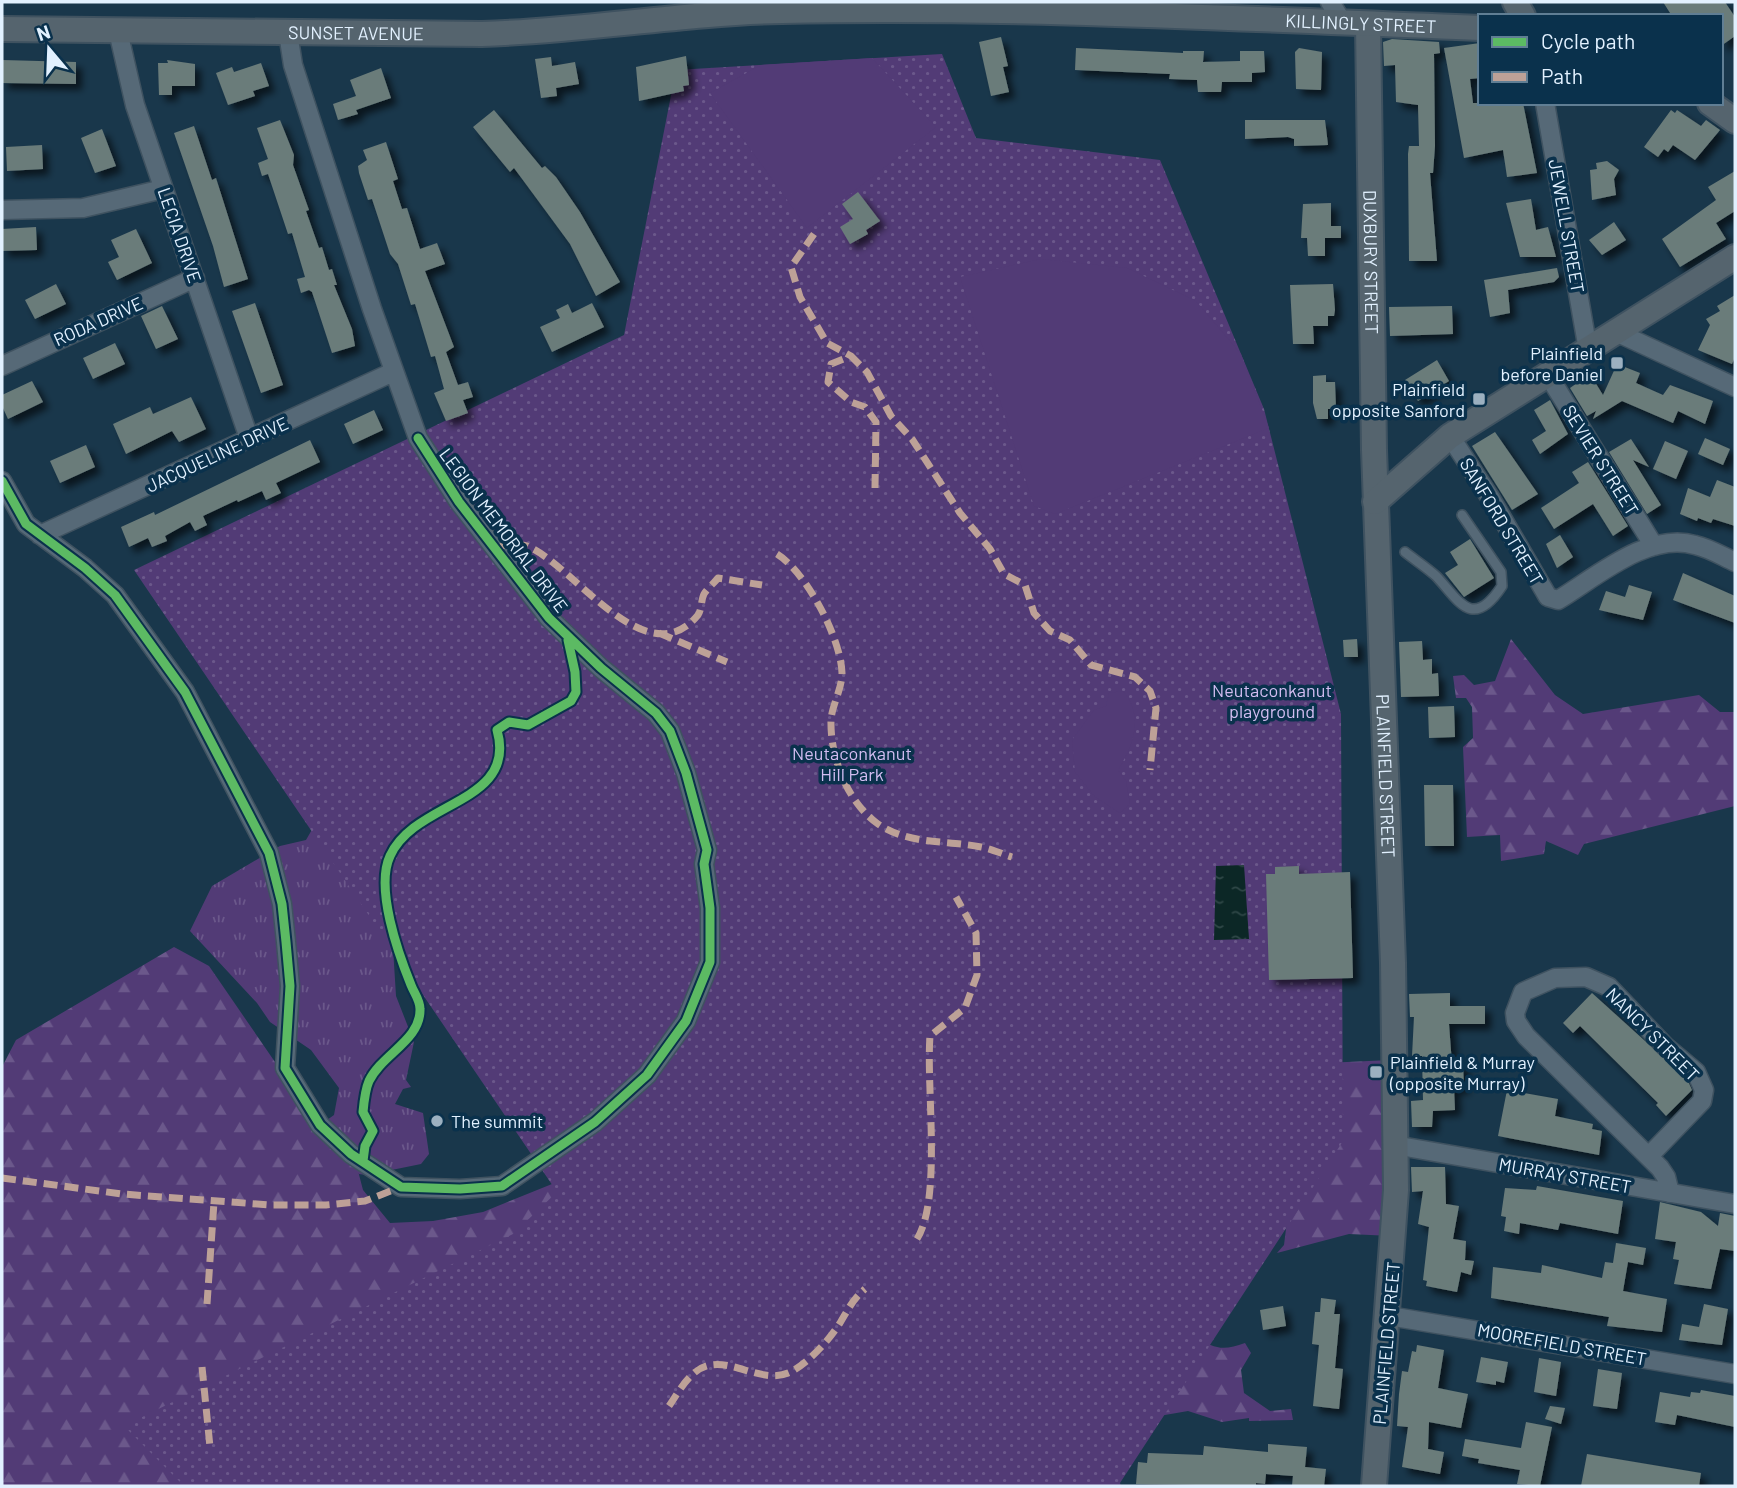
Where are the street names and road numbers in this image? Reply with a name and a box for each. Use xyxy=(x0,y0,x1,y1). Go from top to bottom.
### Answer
street label: KILLINGLY STREET xyxy=(1285,9,1437,37)
street label: SUNSET AVENUE xyxy=(288,21,424,44)
street label: JEWELL STREET xyxy=(1544,157,1590,295)
street label: LECIA DRIVE xyxy=(153,184,207,286)
street label: DUXBURY STREET xyxy=(1359,190,1383,334)
street label: RODA DRIVE xyxy=(50,292,146,350)
street label: SEVIER STREET xyxy=(1558,401,1644,519)
street label: JACQUELINE DRIVE xyxy=(143,411,291,497)
street label: LEGION MEMORIAL DRIVE xyxy=(435,443,573,617)
street label: SANFORD STREET xyxy=(1456,454,1548,588)
street label: PLAINFIELD STREET xyxy=(1372,694,1400,858)
street label: NANCY STREET xyxy=(1602,983,1704,1085)
street label: MURRAY STREET xyxy=(1497,1153,1633,1197)
street label: PLAINFIELD STREET xyxy=(1368,1261,1404,1425)
street label: MOOREFIELD STREET xyxy=(1476,1318,1648,1370)

